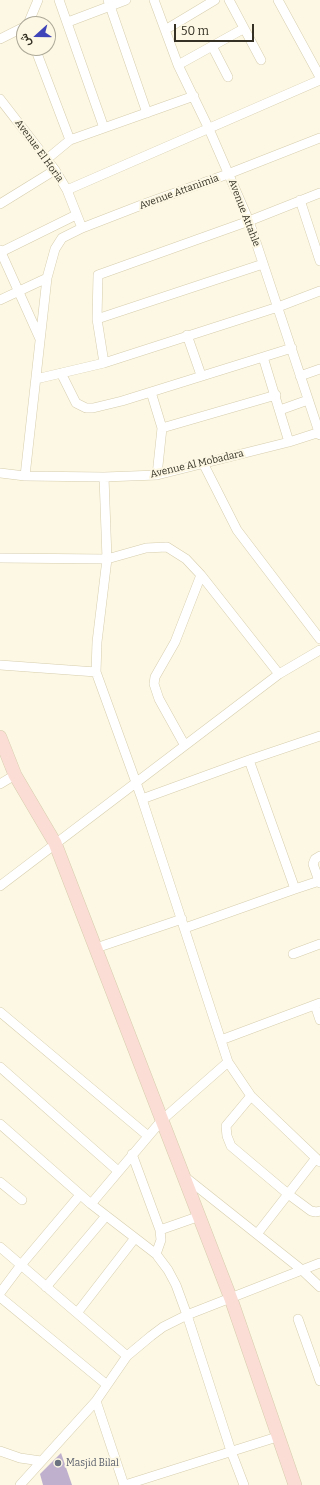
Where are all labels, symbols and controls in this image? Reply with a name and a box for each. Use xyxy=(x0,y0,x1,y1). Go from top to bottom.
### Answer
north arrow xyxy=(16,16,56,56)
scale bar xyxy=(176,16,256,42)
text: 50 m xyxy=(181,24,209,38)
text: ش xyxy=(17,32,34,49)
street label: Avenue El Horia xyxy=(12,117,66,185)
street label: Avenue Attanimia xyxy=(138,172,220,212)
street label: Avenue Attahle xyxy=(226,178,262,248)
street label: Avenue Al Mobadara xyxy=(149,447,245,481)
place label: Masjid Bilal xyxy=(66,1457,119,1469)
marker: Masjid Bilal xyxy=(53,1458,63,1468)

